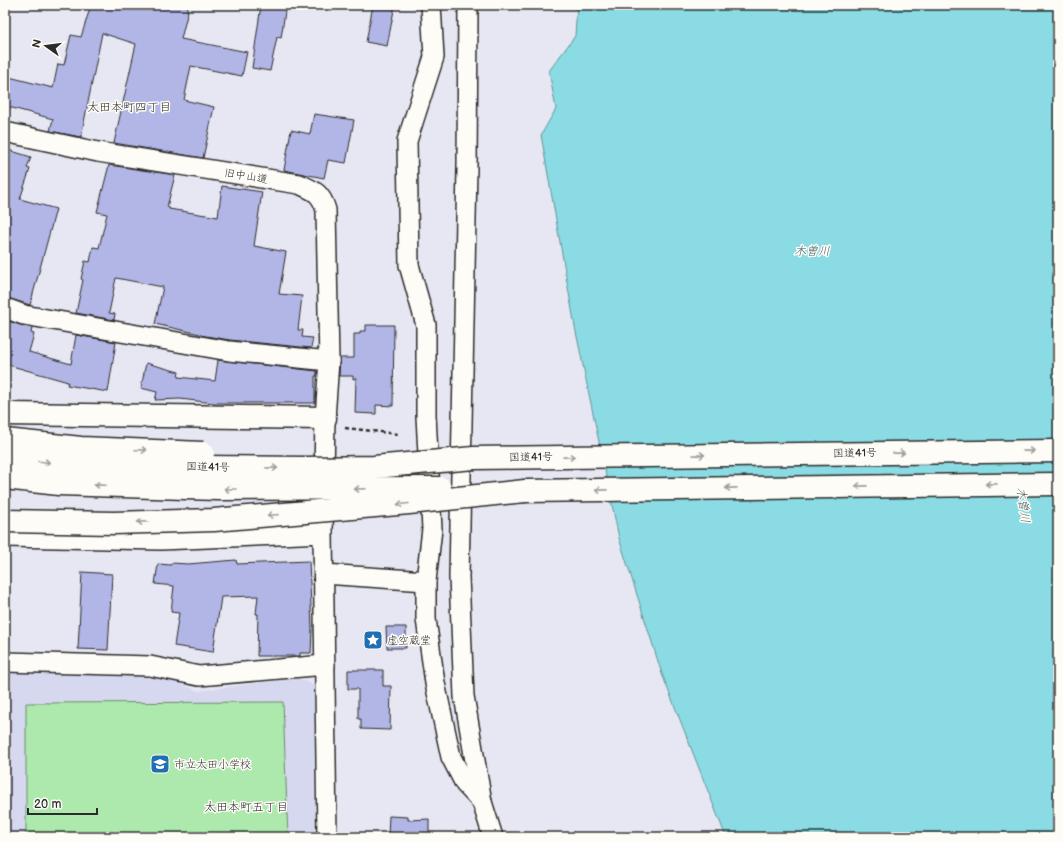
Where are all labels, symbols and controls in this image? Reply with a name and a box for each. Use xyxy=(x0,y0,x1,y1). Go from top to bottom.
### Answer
north arrow xyxy=(26,26,66,66)
text: N xyxy=(29,38,44,49)
district label: 太田本町四丁目 xyxy=(87,100,171,115)
street label: 旧中山道 xyxy=(223,166,269,186)
water label: 木曽川 xyxy=(794,244,830,259)
street label: 国道41号 xyxy=(833,446,877,460)
one-way arrow xyxy=(135,447,148,454)
one-way arrow xyxy=(1022,447,1035,455)
one-way arrow xyxy=(892,449,905,457)
street label: 国道41号 xyxy=(509,450,553,464)
one-way arrow xyxy=(692,451,705,459)
one-way arrow xyxy=(562,453,575,461)
one-way arrow xyxy=(37,458,50,466)
street label: 国道41号 xyxy=(186,460,230,474)
one-way arrow xyxy=(265,464,278,472)
one-way arrow xyxy=(985,481,998,488)
one-way arrow xyxy=(94,482,107,489)
one-way arrow xyxy=(855,482,868,490)
one-way arrow xyxy=(725,484,738,492)
one-way arrow xyxy=(224,485,237,493)
one-way arrow xyxy=(354,485,367,493)
one-way arrow xyxy=(595,486,608,493)
water label: 木曽川 xyxy=(1013,486,1033,524)
one-way arrow xyxy=(397,500,410,507)
one-way arrow xyxy=(267,511,280,519)
one-way arrow xyxy=(137,518,150,526)
place icon: 虚空蔵堂 xyxy=(362,629,384,651)
place label: 虚空蔵堂 xyxy=(387,634,431,647)
school or university icon: 市立太田小学校 xyxy=(149,753,171,775)
place label: 市立太田小学校 xyxy=(174,758,251,771)
scale bar xyxy=(28,790,97,816)
text: 20 m xyxy=(34,797,61,812)
district label: 太田本町五丁目 xyxy=(204,800,288,815)

